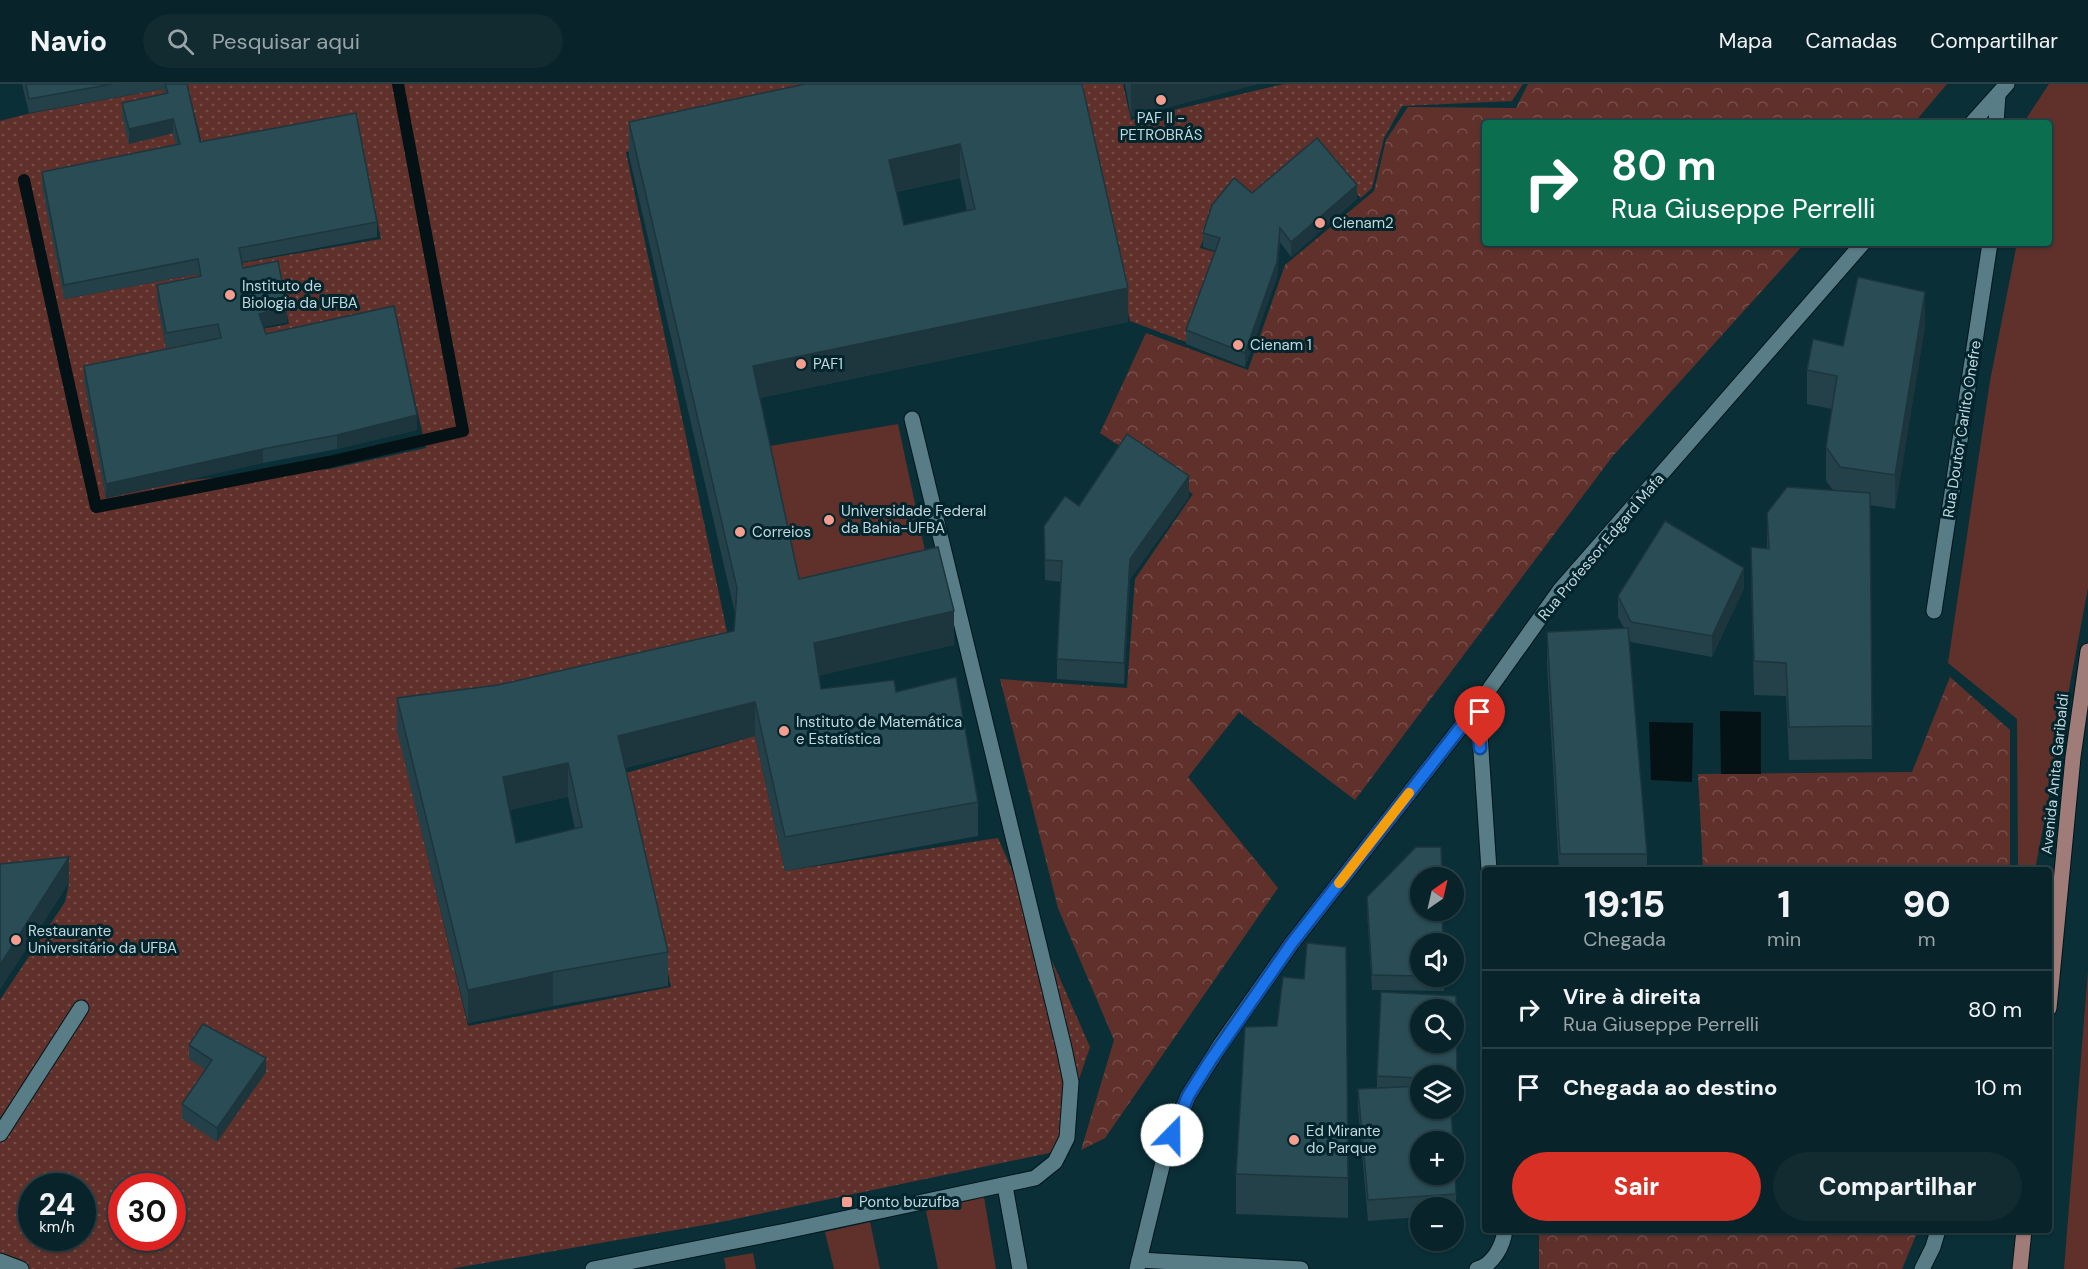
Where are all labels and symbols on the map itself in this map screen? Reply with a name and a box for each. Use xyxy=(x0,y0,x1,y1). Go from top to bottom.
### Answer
marker: PAF II - PETROBRÁS xyxy=(1154,93,1168,107)
place label: PAF II - PETROBRÁS xyxy=(1120,108,1203,145)
place label: Cienam2 xyxy=(1332,213,1394,233)
marker: Cienam2 xyxy=(1313,216,1327,230)
place label: Instituto de Biologia da UFBA xyxy=(242,276,358,313)
marker: Instituto de Biologia da UFBA xyxy=(223,288,237,302)
place label: Cienam 1 xyxy=(1250,335,1312,355)
marker: Cienam 1 xyxy=(1231,338,1245,352)
street label: Rua Doutor Carlito Onefre xyxy=(1938,339,1986,519)
place label: PAF1 xyxy=(813,354,843,374)
marker: PAF1 xyxy=(794,357,808,371)
street label: Rua Professor Edgard Mafa xyxy=(1534,469,1668,625)
place label: Universidade Federal da Bahia-UFBA xyxy=(841,501,986,538)
marker: Universidade Federal da Bahia-UFBA xyxy=(822,513,836,527)
place label: Correios xyxy=(752,522,811,542)
marker: Correios xyxy=(733,525,747,539)
pin xyxy=(1454,686,1505,748)
street label: Avenida Anita Garibaldi xyxy=(2037,692,2073,856)
place label: Instituto de Matemática e Estatística xyxy=(796,712,962,749)
marker: Instituto de Matemática e Estatística xyxy=(777,724,791,738)
north arrow xyxy=(1410,867,1464,921)
place label: Restaurante Universitário da UFBA xyxy=(28,921,177,958)
marker: Restaurante Universitário da UFBA xyxy=(9,933,23,947)
position arrow xyxy=(1140,1103,1204,1167)
place label: Ed Mirante do Parque xyxy=(1306,1121,1381,1158)
marker: Ed Mirante do Parque xyxy=(1287,1133,1301,1147)
speed limit sign: 30 xyxy=(108,1173,186,1251)
place label: Ponto buzufba xyxy=(859,1192,959,1212)
marker: Ponto buzufba xyxy=(840,1195,854,1209)

